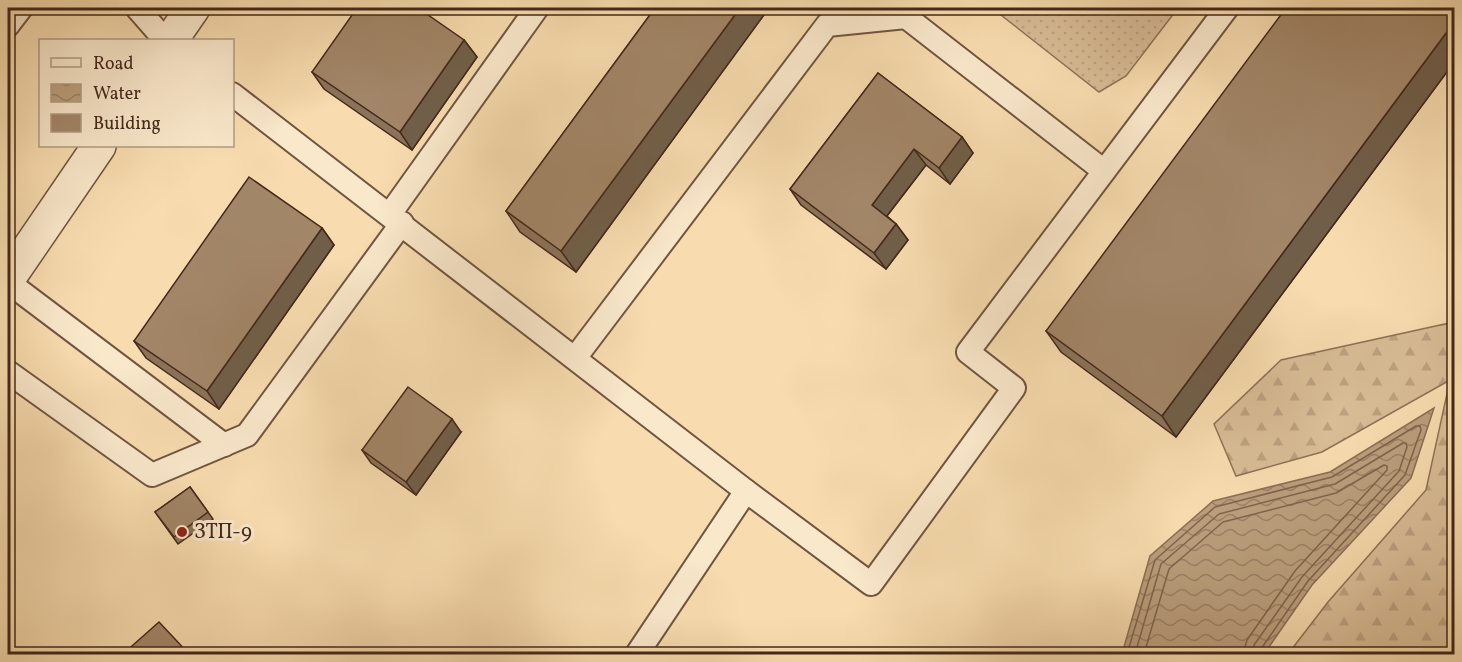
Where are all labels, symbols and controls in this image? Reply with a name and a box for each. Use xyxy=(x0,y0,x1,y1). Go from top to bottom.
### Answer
legend xyxy=(39,39,234,147)
text: Road xyxy=(93,52,134,77)
text: Water xyxy=(93,82,141,107)
text: Building xyxy=(93,112,161,137)
place label: ЗТП-9 xyxy=(194,518,252,547)
marker: ЗТП-9 xyxy=(175,525,189,539)

